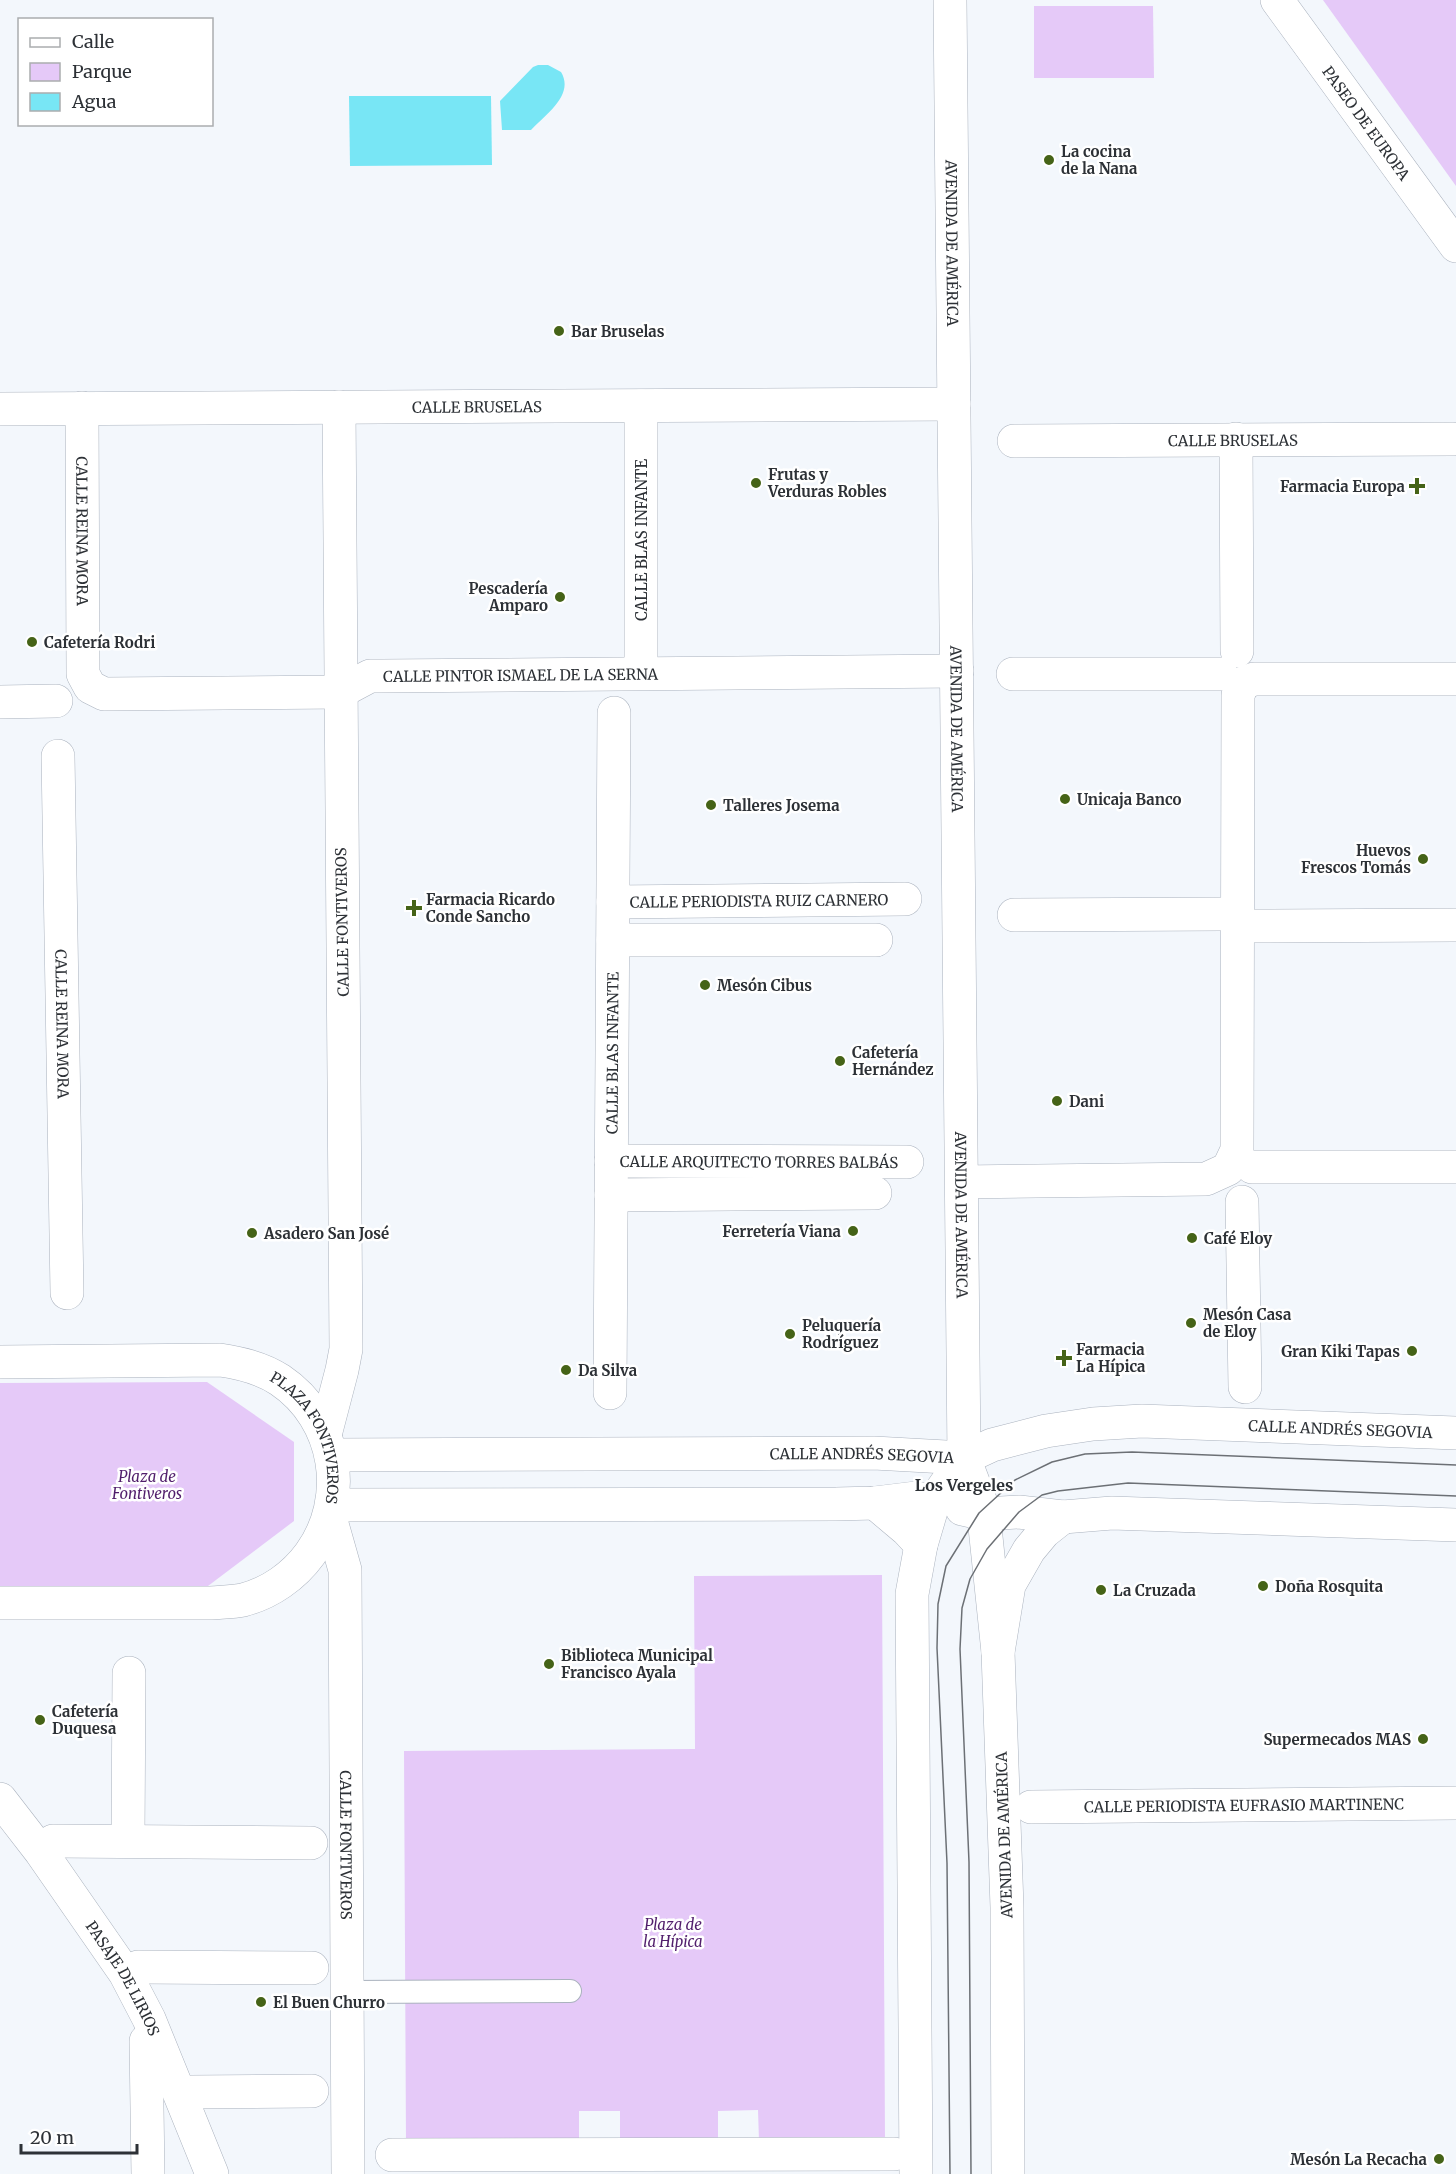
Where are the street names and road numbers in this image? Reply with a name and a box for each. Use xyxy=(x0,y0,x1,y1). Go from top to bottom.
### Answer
street label: PASEO DE EUROPA xyxy=(1319,62,1414,184)
street label: AVENIDA DE AMÉRICA xyxy=(942,158,963,327)
street label: CALLE BRUSELAS xyxy=(412,397,542,416)
street label: CALLE BRUSELAS xyxy=(1168,430,1298,450)
street label: CALLE REINA MORA xyxy=(73,456,92,606)
street label: CALLE BLAS INFANTE xyxy=(632,458,651,621)
street label: AVENIDA DE AMÉRICA xyxy=(947,644,968,813)
street label: CALLE PINTOR ISMAEL DE LA SERNA xyxy=(383,664,659,685)
street label: CALLE FONTIVEROS xyxy=(331,847,353,997)
street label: CALLE PERIODISTA RUIZ CARNERO xyxy=(629,890,889,911)
street label: CALLE REINA MORA xyxy=(52,949,73,1099)
street label: CALLE BLAS INFANTE xyxy=(602,971,622,1134)
street label: AVENIDA DE AMÉRICA xyxy=(951,1130,973,1299)
street label: CALLE ARQUITECTO TORRES BALBÁS xyxy=(620,1151,898,1171)
street label: PLAZA FONTIVEROS xyxy=(267,1367,343,1505)
street label: CALLE ANDRÉS SEGOVIA xyxy=(1248,1416,1433,1442)
street label: CALLE ANDRÉS SEGOVIA xyxy=(770,1442,955,1467)
street label: AVENIDA DE AMÉRICA xyxy=(991,1751,1016,1920)
street label: CALLE FONTIVEROS xyxy=(336,1770,356,1920)
street label: CALLE PERIODISTA EUFRASIO MARTINENC xyxy=(1084,1794,1404,1816)
street label: PASAJE DE LIRIOS xyxy=(82,1917,164,2039)

